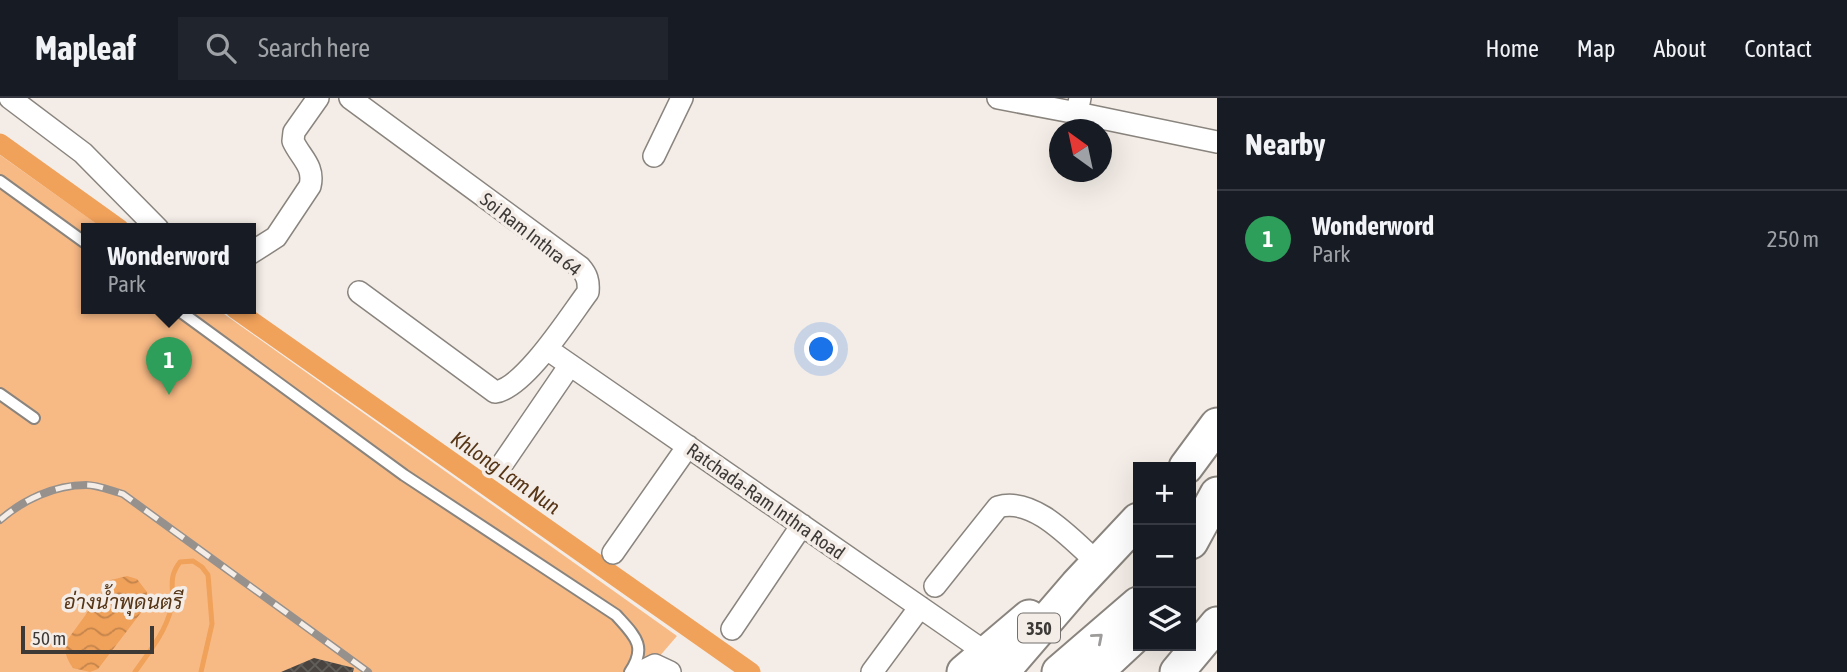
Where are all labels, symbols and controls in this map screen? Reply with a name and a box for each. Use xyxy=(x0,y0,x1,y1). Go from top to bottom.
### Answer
search box xyxy=(178,17,668,80)
text: Mapleaf xyxy=(35,29,136,67)
icon: search xyxy=(202,29,240,67)
text: Search here xyxy=(258,33,370,63)
text: Home xyxy=(1485,35,1539,62)
text: Map xyxy=(1577,35,1615,62)
text: About xyxy=(1653,35,1706,62)
text: Contact xyxy=(1744,35,1812,62)
north arrow xyxy=(1049,119,1112,182)
text: Nearby xyxy=(1245,127,1325,161)
street label: Soi Ram Inthra 64 xyxy=(476,188,586,280)
text: Wonderword xyxy=(1312,211,1434,241)
popup xyxy=(81,223,256,314)
text: 1 xyxy=(1263,226,1273,252)
text: 250 m xyxy=(1767,226,1819,252)
text: Wonderword xyxy=(107,241,230,271)
text: Park xyxy=(1312,241,1350,267)
text: Park xyxy=(107,271,146,297)
your location xyxy=(804,332,838,366)
pin: 1 xyxy=(146,337,192,395)
water label: Khlong Lam Nun xyxy=(447,426,565,518)
street label: Ratchada-Ram Inthra Road xyxy=(683,438,849,564)
map controls xyxy=(1133,462,1196,651)
button: + xyxy=(1133,462,1196,525)
button: − xyxy=(1133,525,1196,588)
water label: อ่างน้ำพุดนตรี xyxy=(63,584,185,616)
button: layers xyxy=(1133,588,1196,651)
road number: 350 xyxy=(1018,614,1060,642)
scale bar xyxy=(21,623,154,655)
text: 50 m xyxy=(32,627,66,649)
one-way arrow xyxy=(1090,634,1103,646)

